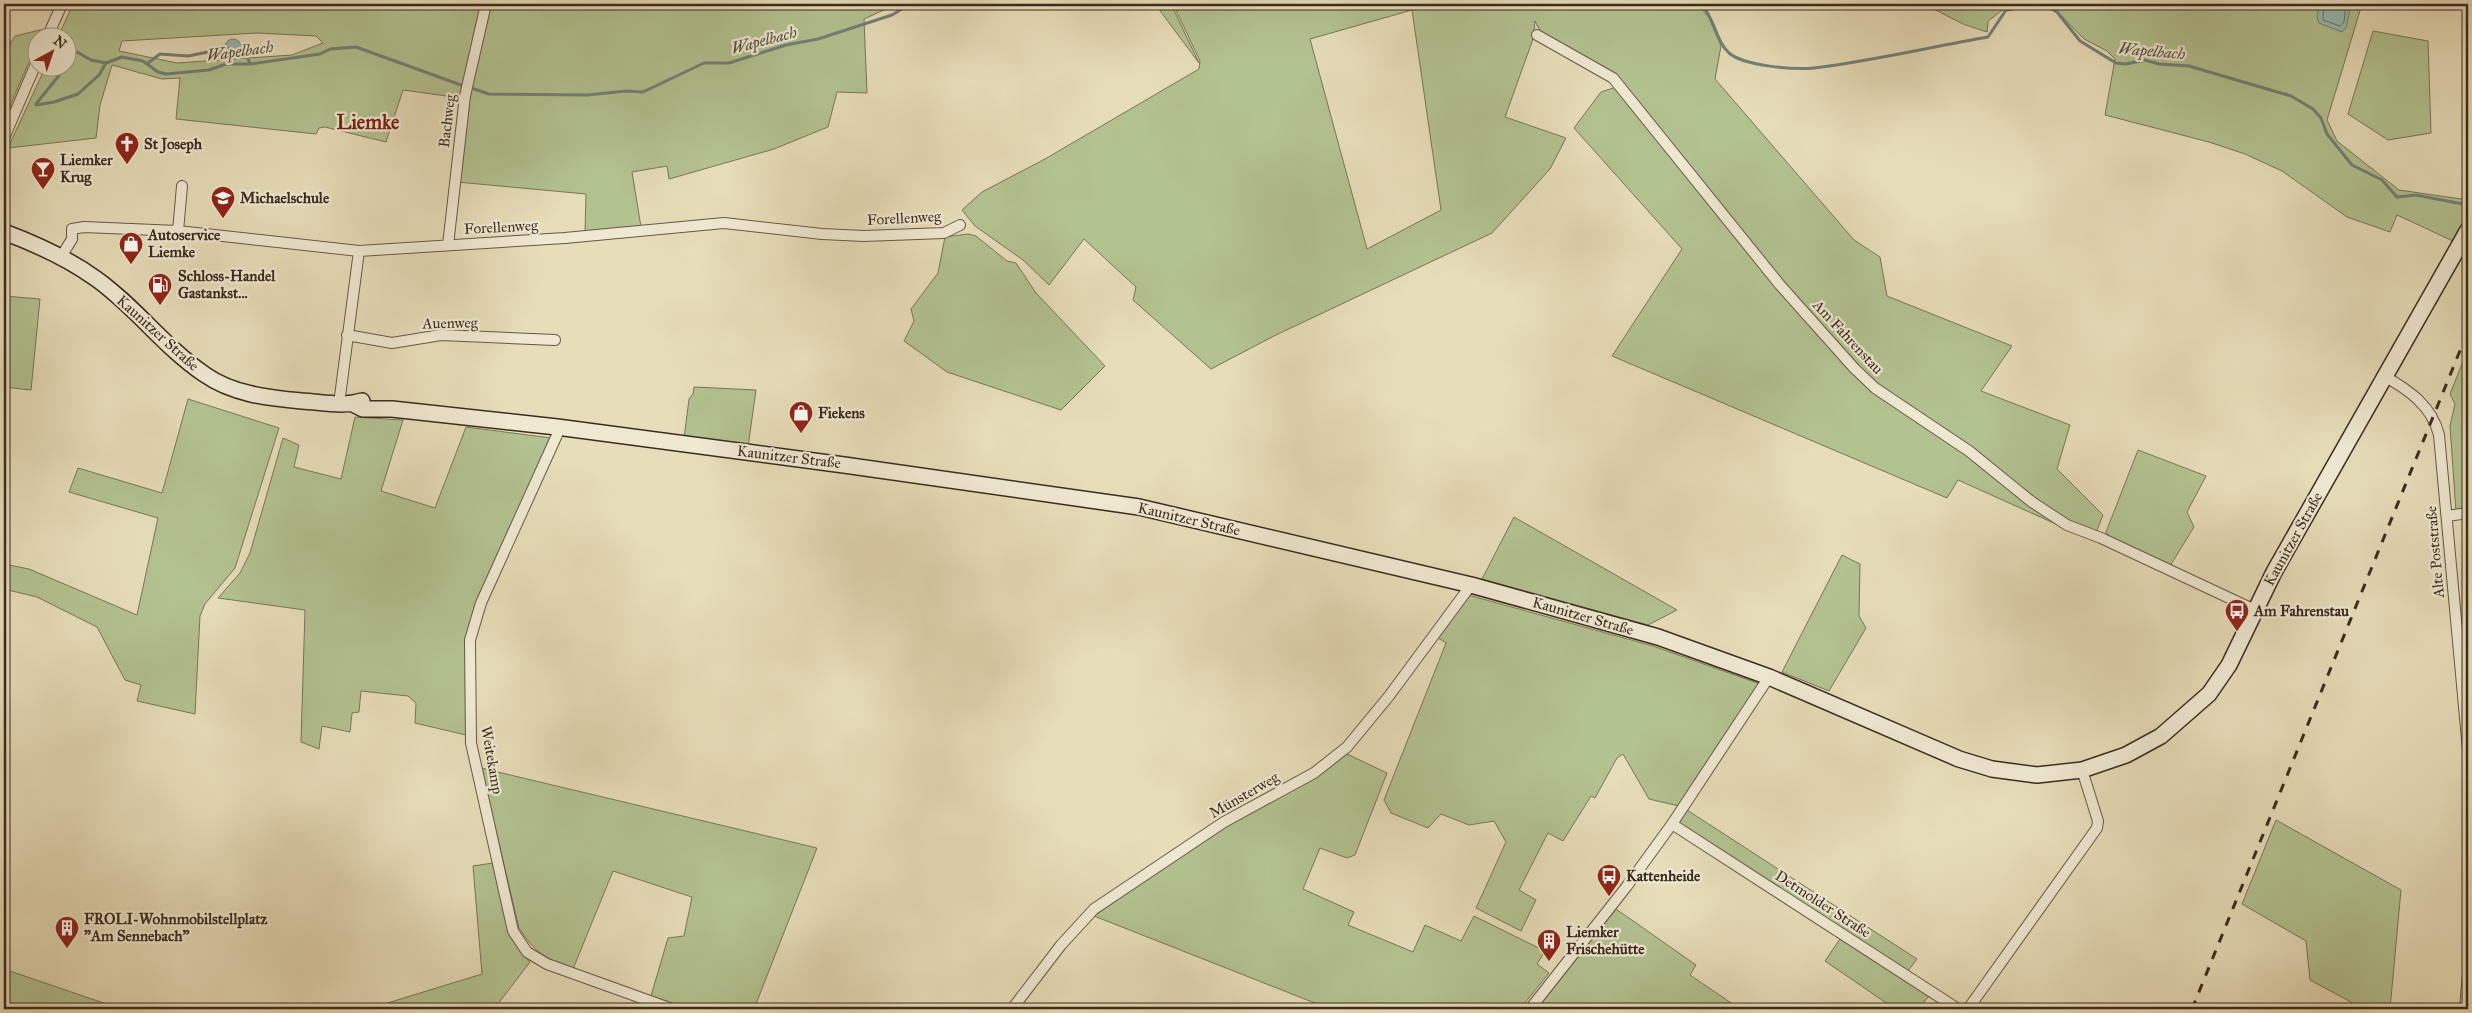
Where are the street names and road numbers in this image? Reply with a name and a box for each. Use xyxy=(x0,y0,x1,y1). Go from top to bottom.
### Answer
street label: Bachweg xyxy=(435,92,459,149)
street label: Forellenweg xyxy=(867,207,942,229)
street label: Forellenweg xyxy=(464,216,539,238)
street label: Kaunitzer Straße xyxy=(113,291,203,375)
street label: Am Fahrenstau xyxy=(1808,295,1887,378)
street label: Auenweg xyxy=(421,314,479,332)
street label: Kaunitzer Straße xyxy=(736,442,842,472)
street label: Kaunitzer Straße xyxy=(2260,489,2326,589)
street label: Kaunitzer Straße xyxy=(1136,498,1242,540)
street label: Alte Poststraße xyxy=(2422,505,2448,600)
street label: Kaunitzer Straße xyxy=(1530,593,1636,639)
street label: Weitekamp xyxy=(477,725,507,795)
street label: Münsterweg xyxy=(1206,767,1283,822)
street label: Detmolder Straße xyxy=(1772,866,1874,942)

